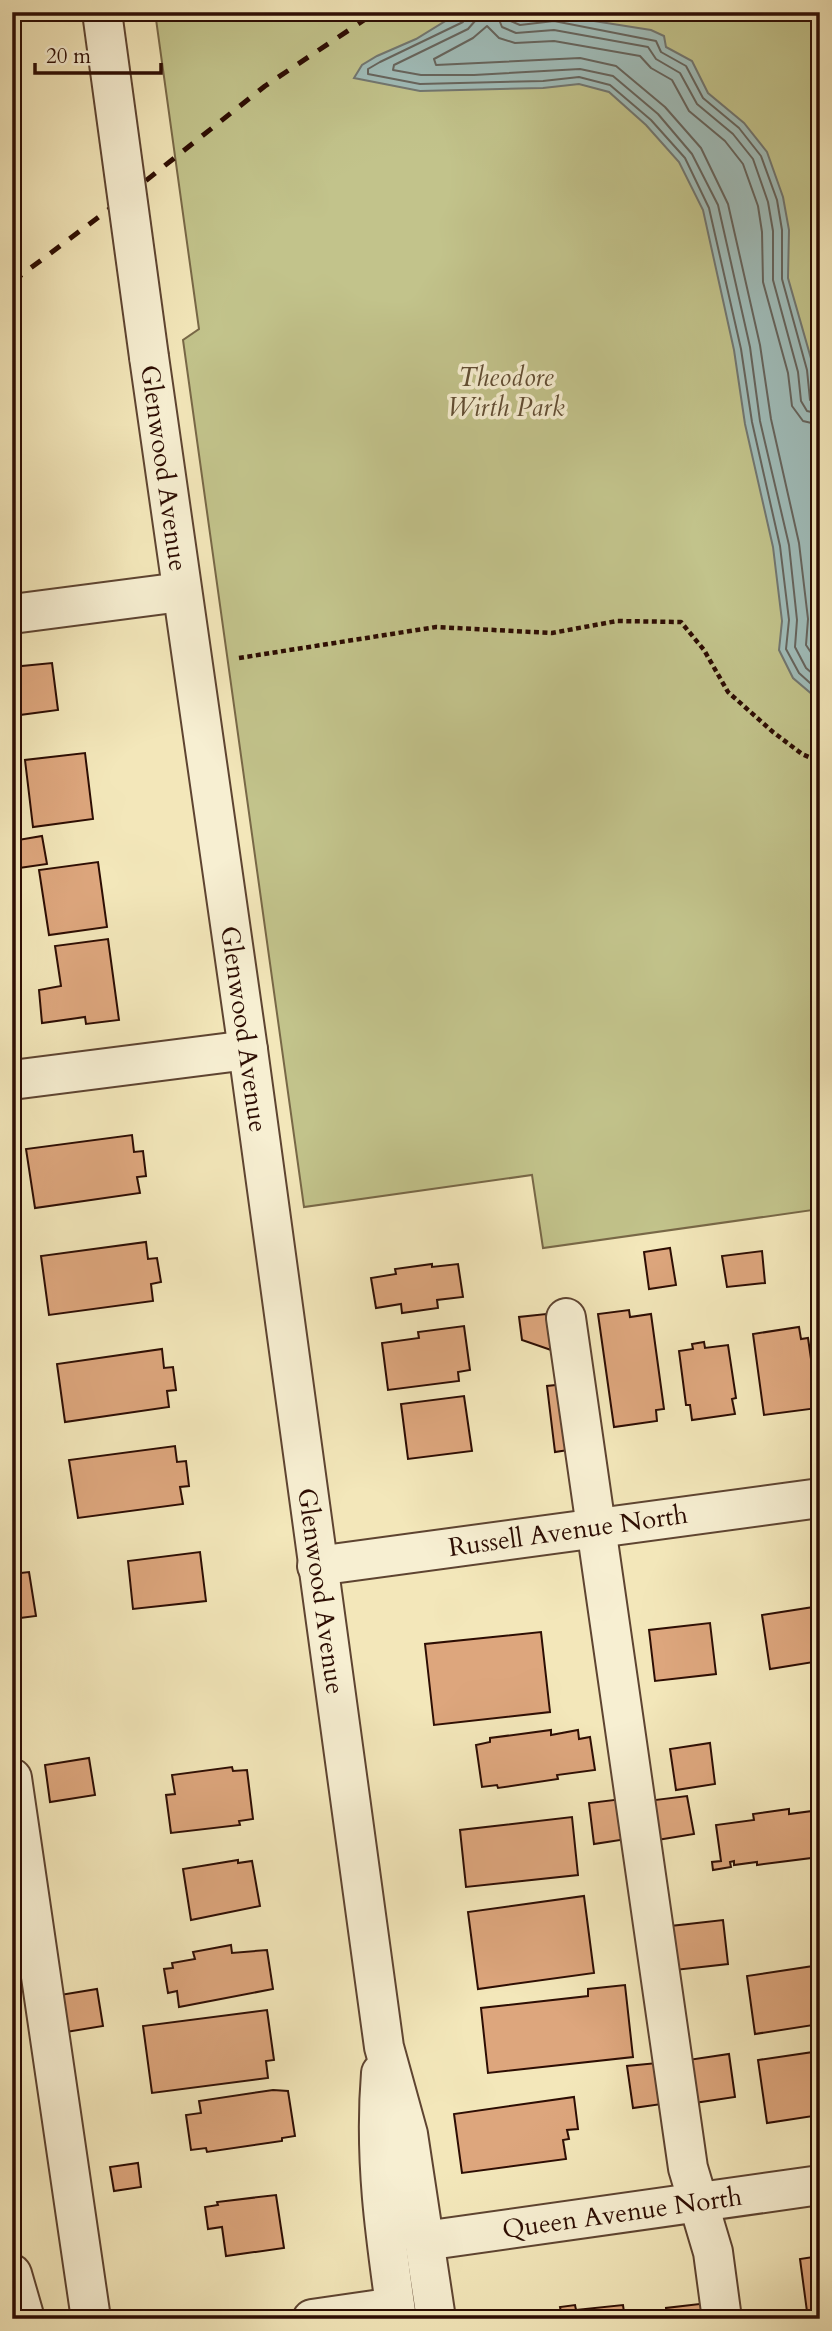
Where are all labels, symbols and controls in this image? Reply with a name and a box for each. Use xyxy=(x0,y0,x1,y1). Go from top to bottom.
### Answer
scale bar xyxy=(35,32,161,76)
text: 20 m xyxy=(46,42,91,71)
park label: Theodore Wirth Park xyxy=(447,360,565,425)
street label: Glenwood Avenue xyxy=(132,363,196,573)
street label: Glenwood Avenue xyxy=(212,924,276,1134)
street label: Glenwood Avenue xyxy=(289,1486,353,1696)
street label: Russell Avenue North xyxy=(446,1497,690,1565)
street label: Queen Avenue North xyxy=(500,2179,744,2247)

